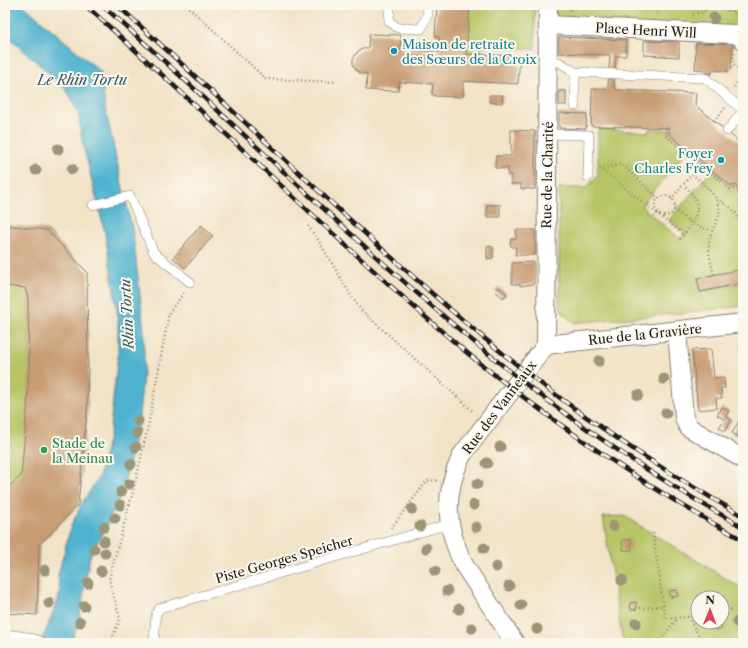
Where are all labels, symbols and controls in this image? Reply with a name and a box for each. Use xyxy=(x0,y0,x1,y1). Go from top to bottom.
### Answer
street label: Place Henri Will xyxy=(595,19,697,41)
place label: Maison de retraite des Sœurs de la Croix xyxy=(402,36,537,67)
marker: Maison de retraite des Sœurs de la Croix xyxy=(389,46,399,56)
water label: Le Rhin Tortu xyxy=(36,71,128,89)
street label: Rue de la Charité xyxy=(538,121,556,229)
place label: Foyer Charles Frey xyxy=(634,145,714,176)
marker: Foyer Charles Frey xyxy=(716,155,726,165)
water label: Rhin Tortu xyxy=(116,278,138,350)
street label: Rue de la Gravière xyxy=(587,320,703,348)
street label: Rue des Vanneaux xyxy=(459,357,540,457)
place label: Stade de la Meinau xyxy=(52,435,113,466)
marker: Stade de la Meinau xyxy=(39,445,49,455)
street label: Piste Georges Speicher xyxy=(213,532,355,586)
north arrow xyxy=(690,590,730,630)
text: N xyxy=(705,593,716,607)

